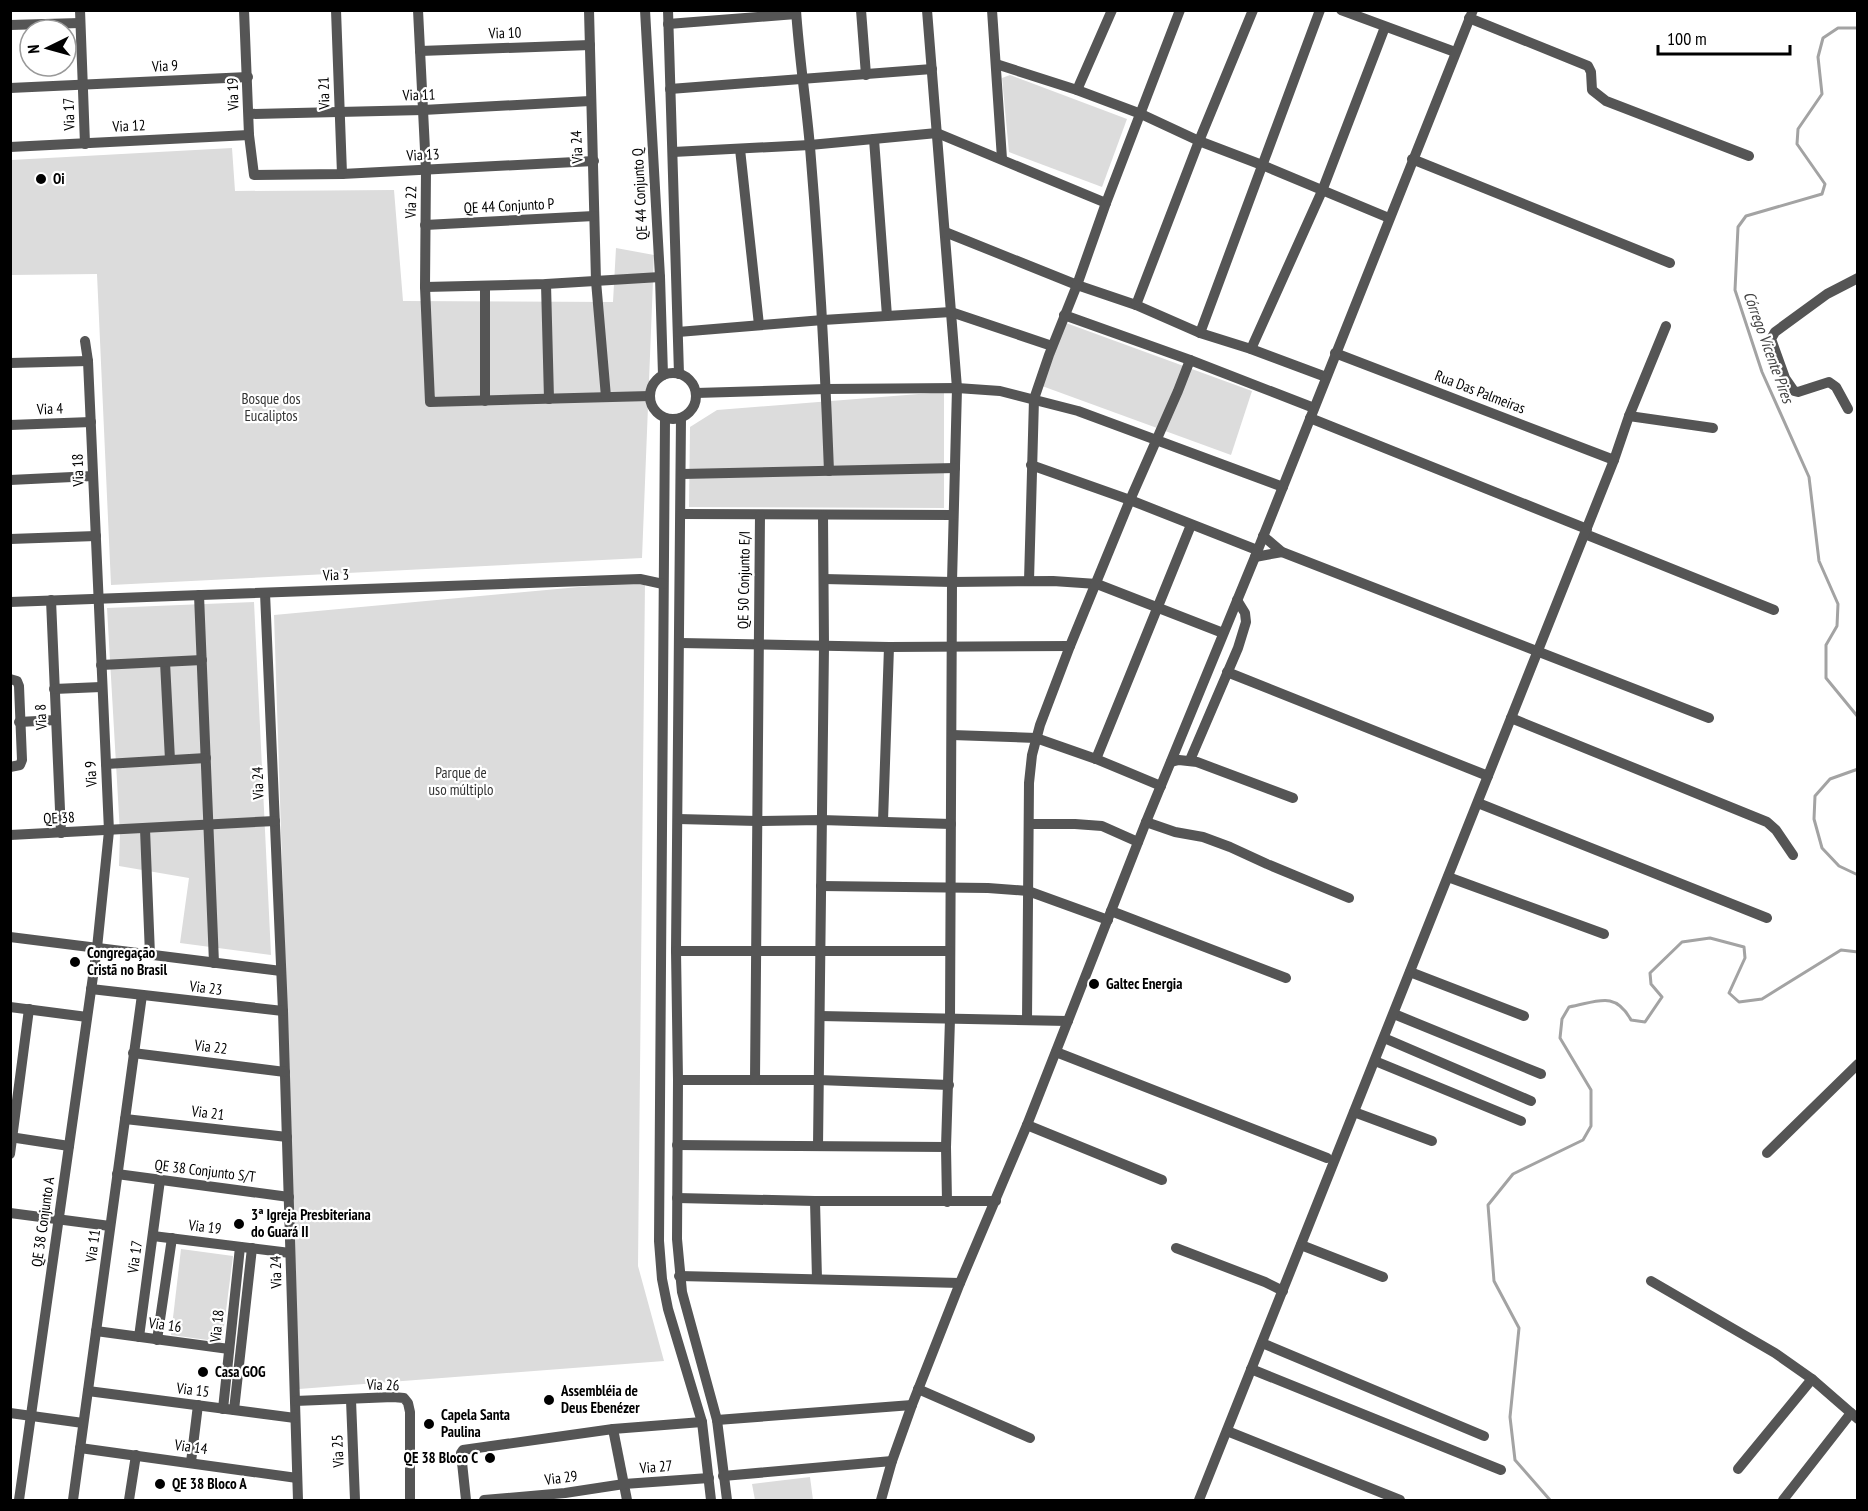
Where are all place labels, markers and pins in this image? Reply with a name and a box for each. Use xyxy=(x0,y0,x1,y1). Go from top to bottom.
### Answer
place label: Oi xyxy=(53,169,65,188)
marker: Oi xyxy=(34,172,48,186)
place label: Congregação Cristã no Brasil xyxy=(87,943,167,979)
marker: Congregação Cristã no Brasil xyxy=(68,955,82,969)
place label: Galtec Energia xyxy=(1106,974,1182,993)
marker: Galtec Energia xyxy=(1087,977,1101,991)
place label: 3ª Igreja Presbiteriana do Guará II xyxy=(251,1205,371,1241)
marker: 3ª Igreja Presbiteriana do Guará II xyxy=(232,1217,246,1231)
place label: Casa GOG xyxy=(215,1362,266,1381)
marker: Casa GOG xyxy=(196,1365,210,1379)
place label: Assembléia de Deus Ebenézer xyxy=(560,1381,640,1417)
marker: Assembléia de Deus Ebenézer xyxy=(542,1393,556,1407)
place label: Capela Santa Paulina xyxy=(441,1405,510,1441)
marker: Capela Santa Paulina xyxy=(422,1417,436,1431)
place label: QE 38 Bloco C xyxy=(404,1448,478,1467)
marker: QE 38 Bloco C xyxy=(483,1451,497,1465)
place label: QE 38 Bloco A xyxy=(172,1474,247,1493)
marker: QE 38 Bloco A xyxy=(153,1477,167,1491)

